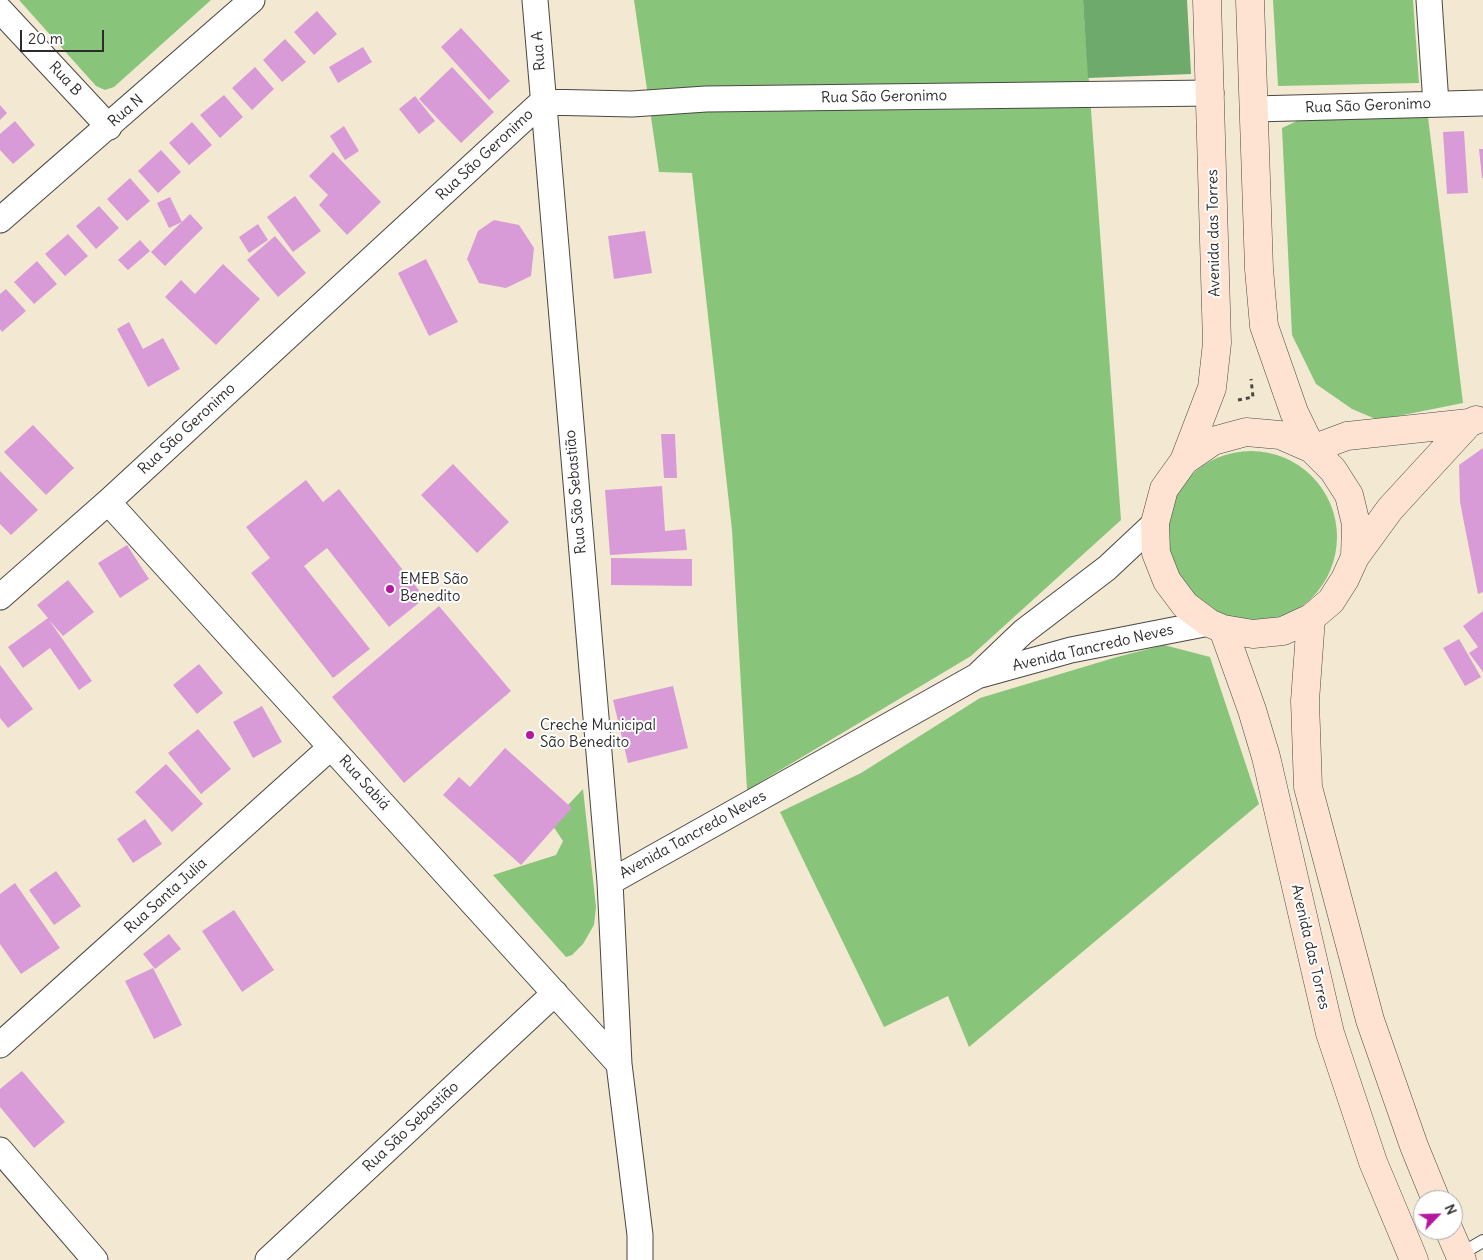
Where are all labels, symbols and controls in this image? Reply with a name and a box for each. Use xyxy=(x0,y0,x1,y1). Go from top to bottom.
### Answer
scale bar xyxy=(22,20,106,52)
text: 20 m xyxy=(28,29,63,48)
street label: Rua A xyxy=(529,30,549,72)
street label: Rua B xyxy=(45,58,85,100)
street label: Rua São Geronimo xyxy=(821,87,947,107)
street label: Rua N xyxy=(105,91,147,131)
street label: Rua São Geronimo xyxy=(1305,95,1431,117)
street label: Rua São Geronimo xyxy=(433,105,537,205)
street label: Avenida das Torres xyxy=(1204,169,1224,297)
street label: Rua São Geronimo xyxy=(135,379,239,479)
street label: Rua São Sebastião xyxy=(562,429,590,555)
place label: EMEB São Benedito xyxy=(400,571,468,606)
marker: EMEB São Benedito xyxy=(384,583,396,595)
street label: Avenida Tancredo Neves xyxy=(1011,621,1175,675)
place label: Creche Municipal São Benedito xyxy=(540,717,656,752)
marker: Creche Municipal São Benedito xyxy=(524,729,536,741)
street label: Rua Sabiá xyxy=(335,752,393,814)
street label: Avenida Tancredo Neves xyxy=(617,787,769,883)
street label: Rua Santa Julia xyxy=(121,854,211,938)
street label: Avenida das Torres xyxy=(1287,883,1333,1011)
street label: Rua São Sebastião xyxy=(359,1078,463,1176)
north arrow xyxy=(1413,1190,1463,1240)
text: N xyxy=(1441,1201,1461,1217)

